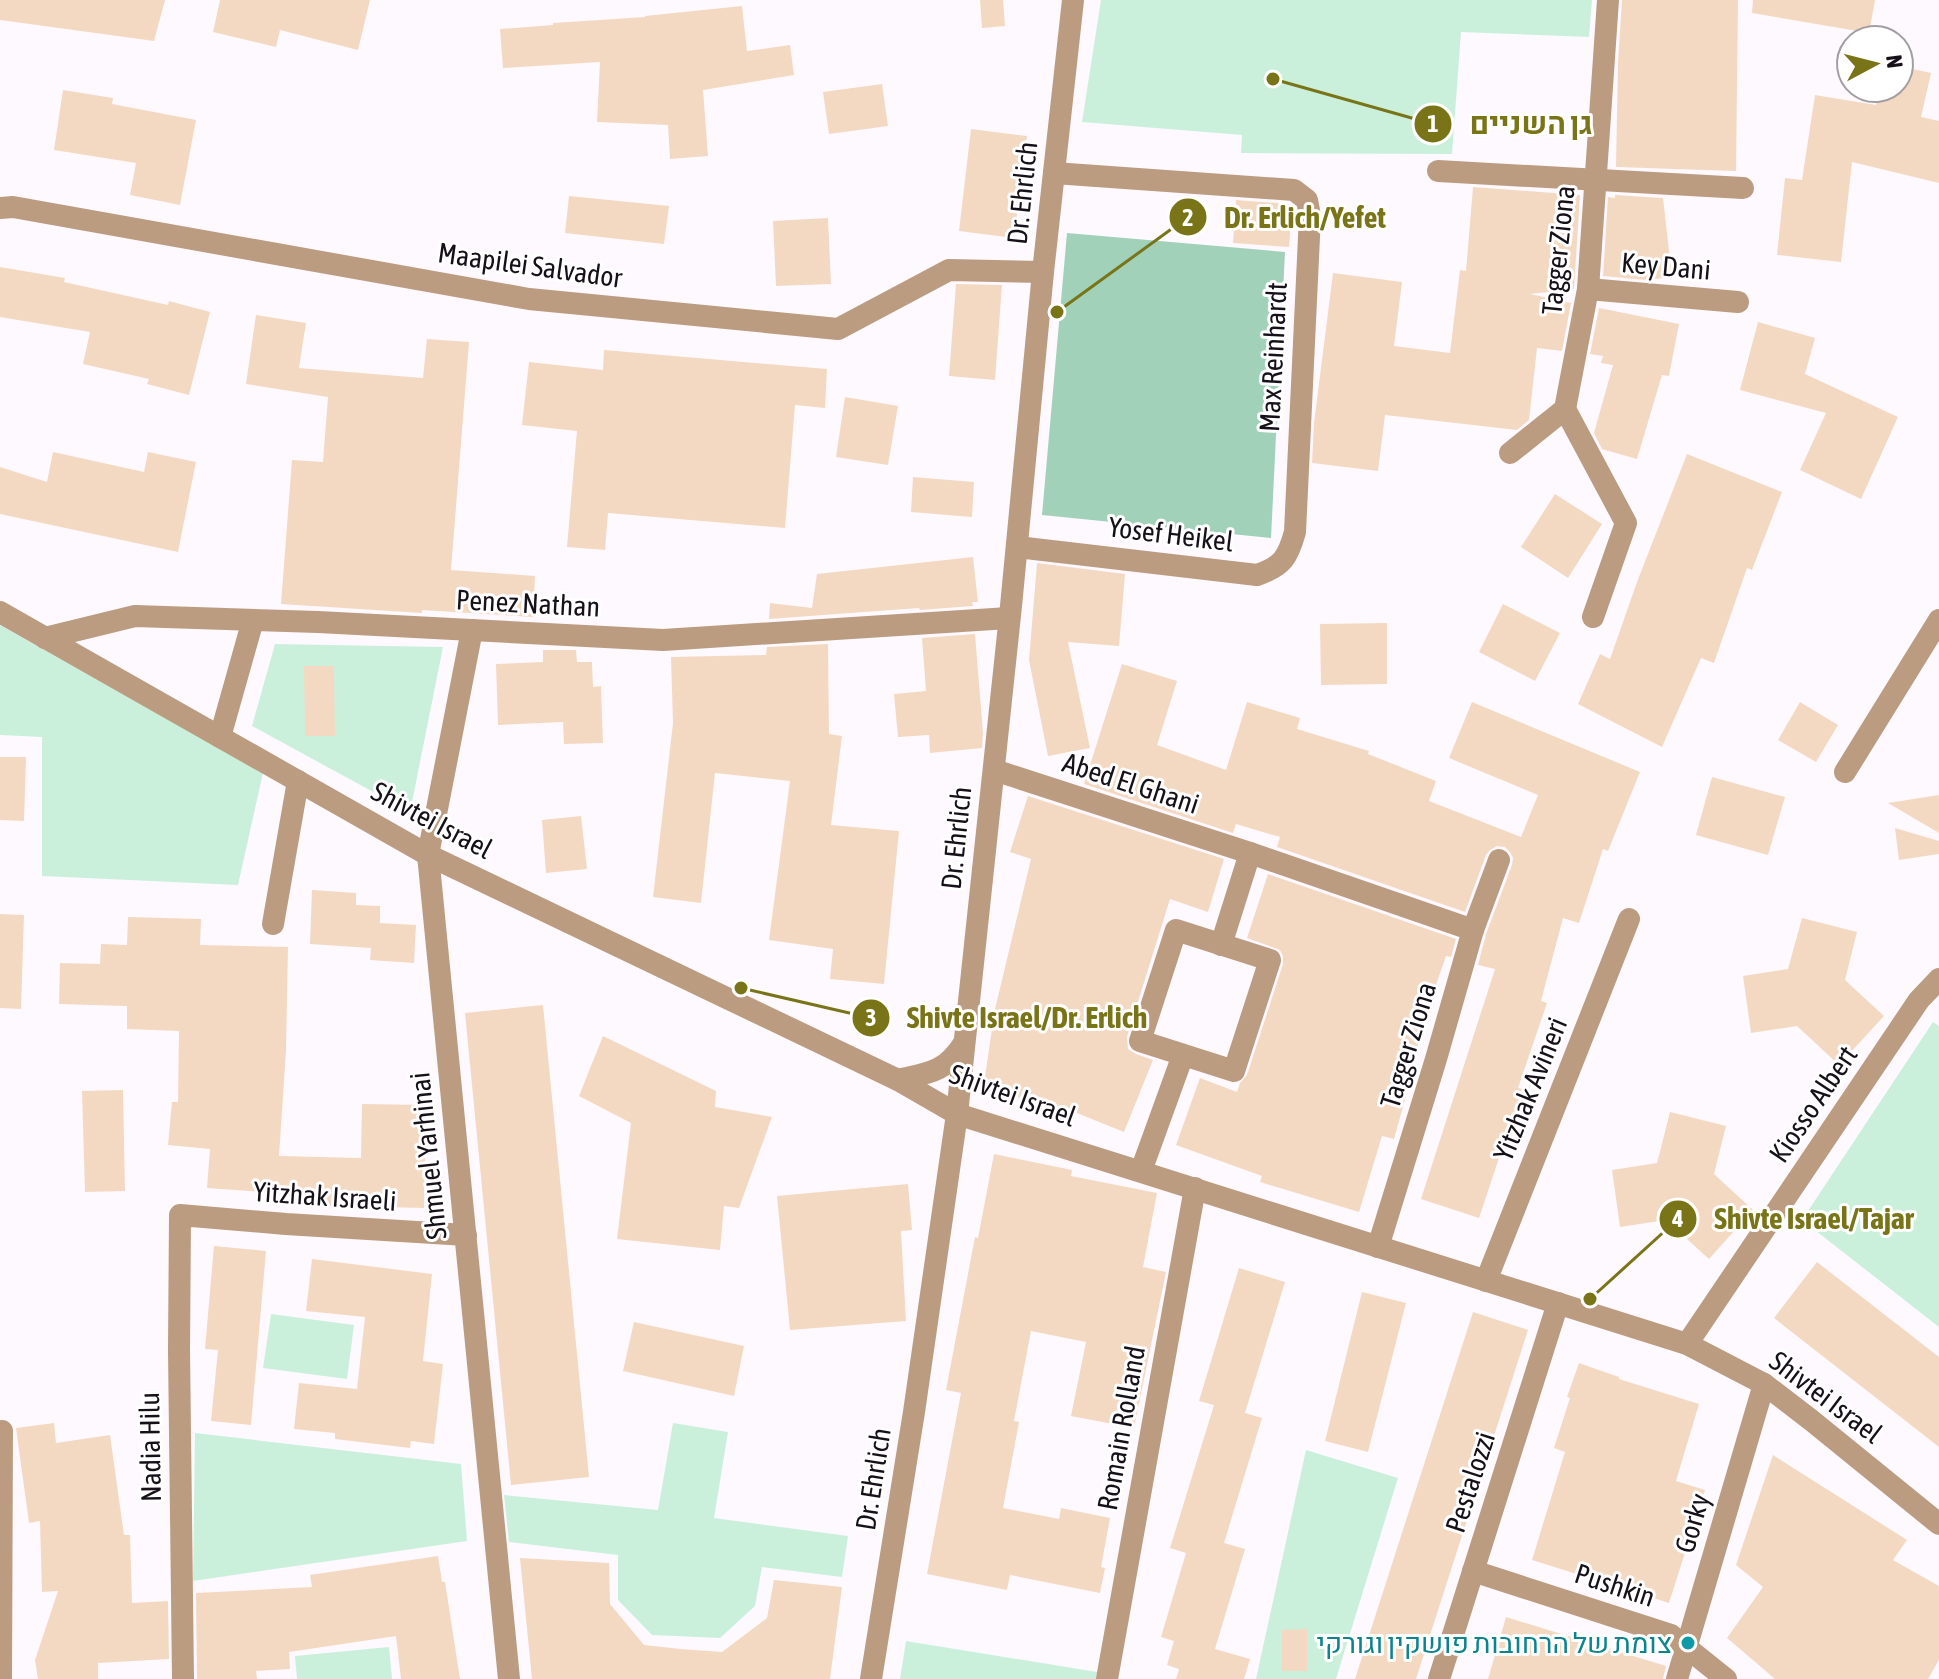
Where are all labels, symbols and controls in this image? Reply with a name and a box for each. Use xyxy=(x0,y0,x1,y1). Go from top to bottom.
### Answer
north arrow xyxy=(1835,24,1915,104)
text: N xyxy=(1881,54,1909,70)
callout: גן השניים xyxy=(1413,97,1608,151)
text: גן השניים xyxy=(1469,106,1593,140)
text: 1 xyxy=(1427,110,1439,137)
street label: Dr. Ehrlich xyxy=(1001,140,1043,246)
street label: Tagger Ziona xyxy=(1535,184,1581,316)
callout: Dr. Erlich/Yefet xyxy=(1168,190,1402,244)
text: Dr. Erlich/Yefet xyxy=(1224,200,1386,234)
text: 2 xyxy=(1182,204,1194,231)
street label: Maapilei Salvador xyxy=(436,236,625,294)
street label: Key Dani xyxy=(1620,246,1712,286)
street label: Max Reinhardt xyxy=(1253,281,1293,433)
street label: Yosef Heikel xyxy=(1107,510,1236,558)
street label: Penez Nathan xyxy=(455,583,601,623)
street label: Abed El Ghani xyxy=(1059,746,1203,820)
street label: Shivtei Israel xyxy=(366,775,498,865)
street label: Dr. Ehrlich xyxy=(935,785,977,891)
street label: Tagger Ziona xyxy=(1374,978,1442,1112)
callout: Shivte Israel/Dr. Erlich xyxy=(851,991,1163,1045)
text: Shivte Israel/Dr. Erlich xyxy=(907,1000,1147,1034)
text: 3 xyxy=(865,1004,877,1031)
street label: Yitzhak Avineri xyxy=(1487,1013,1573,1165)
street label: Kiosso Albert xyxy=(1762,1040,1864,1168)
street label: Shivtei Israel xyxy=(946,1057,1081,1133)
street label: Shmuel Yarhinai xyxy=(403,1071,453,1241)
street label: Yitzhak Israeli xyxy=(252,1175,398,1217)
callout: Shivte Israel/Tajar xyxy=(1658,1192,1930,1246)
text: Shivte Israel/Tajar xyxy=(1714,1201,1915,1235)
text: 4 xyxy=(1671,1205,1684,1232)
street label: Romain Rolland xyxy=(1091,1343,1151,1513)
street label: Shivtei Israel xyxy=(1764,1345,1889,1450)
street label: Nadia Hilu xyxy=(133,1392,167,1502)
street label: Dr. Ehrlich xyxy=(849,1426,897,1532)
street label: Pestalozzi xyxy=(1439,1428,1501,1536)
street label: Gorky xyxy=(1668,1490,1716,1556)
street label: Pushkin xyxy=(1571,1557,1659,1613)
place label: צומת של הרחובות פושקין וגורקי xyxy=(1316,1627,1672,1659)
marker: צומת של הרחובות פושקין וגורקי xyxy=(1679,1634,1697,1652)

